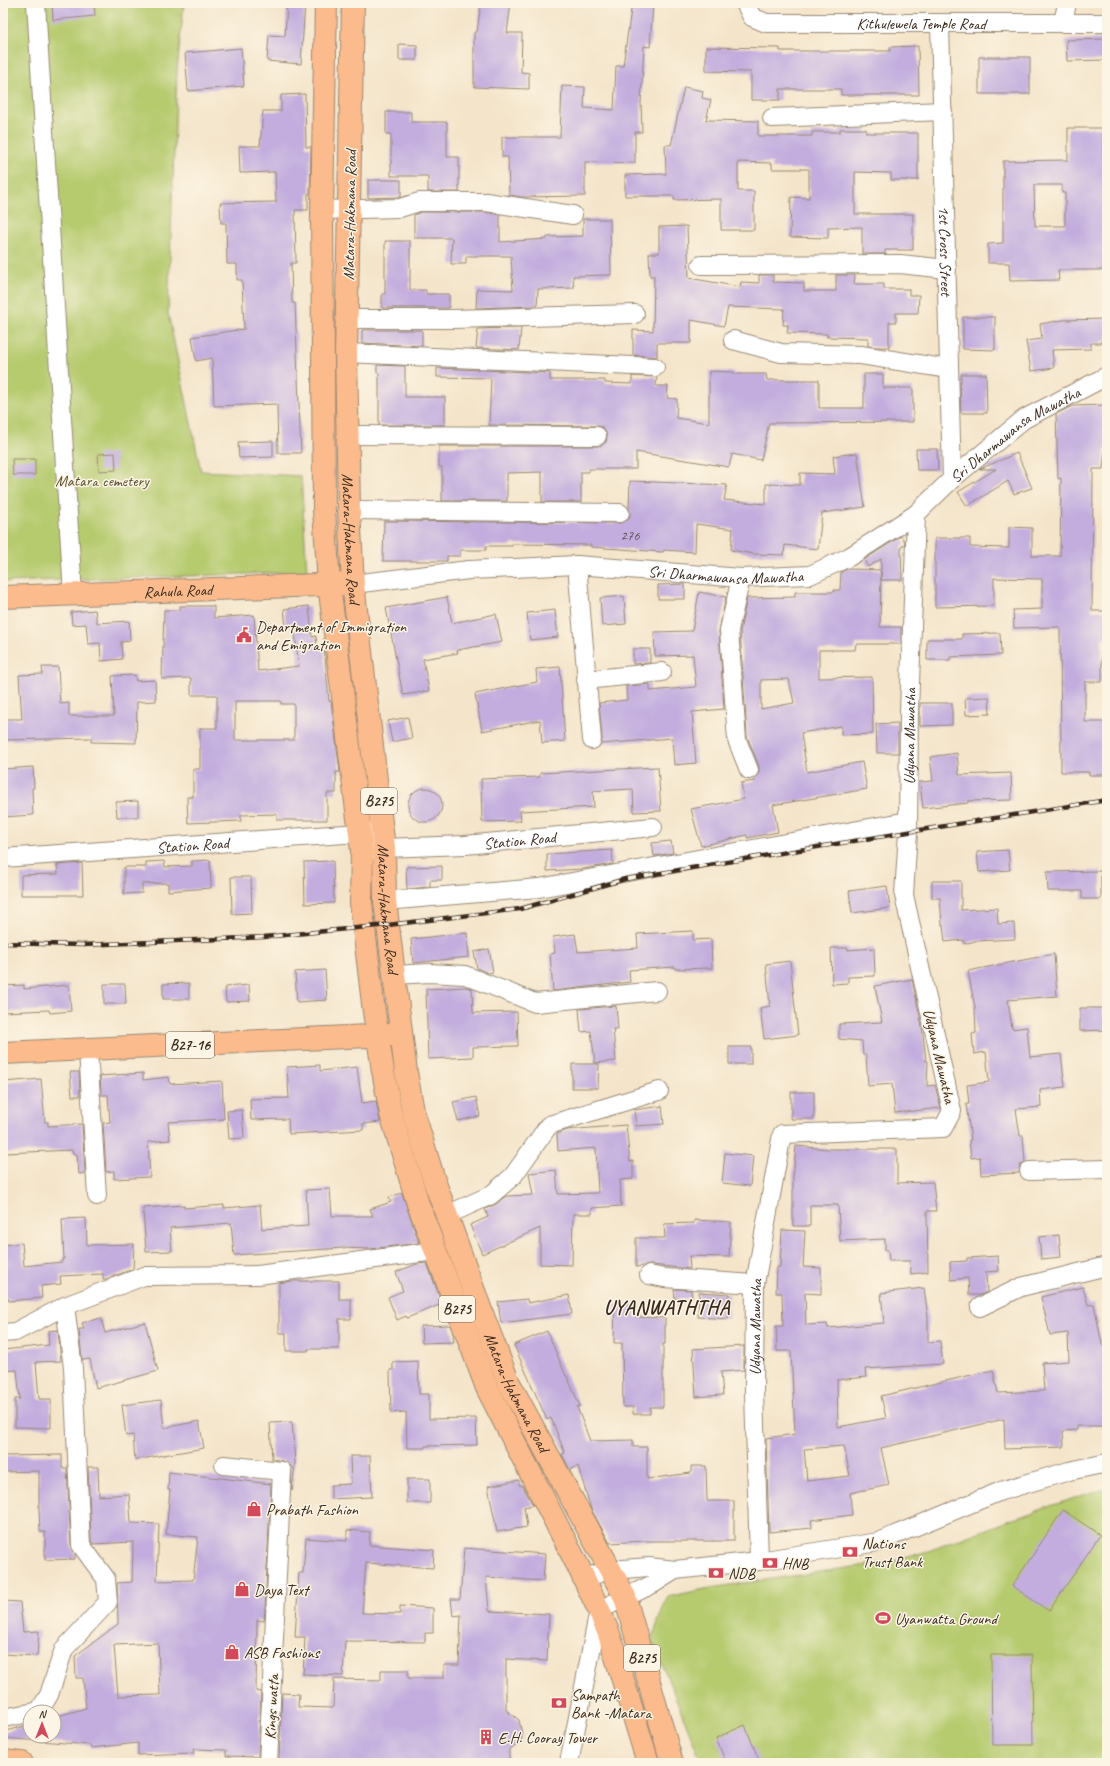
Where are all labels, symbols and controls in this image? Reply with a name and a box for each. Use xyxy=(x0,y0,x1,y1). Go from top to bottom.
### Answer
street label: Kithulewela Temple Road xyxy=(856,14,989,34)
street label: Matara-Hakmana Road xyxy=(339,147,361,280)
street label: 1st Cross Street xyxy=(934,206,956,298)
street label: Sri Dharmawansa Mawatha xyxy=(946,382,1085,487)
park label: Matara cemetery xyxy=(55,471,150,491)
street label: Matara-Hakmana Road xyxy=(337,474,365,608)
house number: 276 xyxy=(621,527,640,544)
street label: Sri Dharmawansa Mawatha xyxy=(647,562,805,589)
street label: Rahula Road xyxy=(143,580,215,603)
place label: Department of Immigration and Emigration xyxy=(256,617,407,655)
public building icon: Department of Immigration and Emigration xyxy=(235,626,253,644)
street label: Udyana Mawatha xyxy=(899,686,921,784)
road number: B275 xyxy=(361,788,397,814)
street label: Station Road xyxy=(483,827,559,854)
street label: Station Road xyxy=(156,833,232,858)
street label: Matara-Hakmana Road xyxy=(373,844,403,978)
street label: Udyana Mawatha xyxy=(918,1007,960,1107)
road number: B27-16 xyxy=(166,1032,214,1058)
street label: Udyana Mawatha xyxy=(745,1276,767,1375)
district label: UYANWATHTHA xyxy=(604,1295,731,1320)
road number: B275 xyxy=(439,1296,475,1322)
street label: Matara-Hakmana Road xyxy=(479,1330,555,1458)
shop icon: Prabath Fashion xyxy=(245,1500,263,1518)
place label: Prabath Fashion xyxy=(266,1500,359,1520)
place label: Nations Trust Bank xyxy=(862,1534,923,1572)
bank icon: Nations Trust Bank xyxy=(841,1543,859,1561)
bank icon: HNB xyxy=(761,1554,779,1572)
place label: HNB xyxy=(782,1554,810,1574)
bank icon: NDB xyxy=(707,1564,725,1582)
place label: NDB xyxy=(728,1564,757,1584)
shop icon: Daya Text xyxy=(233,1580,251,1598)
place label: Daya Text xyxy=(254,1580,311,1600)
sports icon: Uyanwatta Ground xyxy=(874,1609,892,1627)
place label: Uyanwatta Ground xyxy=(895,1609,999,1629)
shop icon: ASB Fashions xyxy=(223,1643,241,1661)
place label: ASB Fashions xyxy=(244,1643,321,1663)
road number: B275 xyxy=(624,1645,660,1671)
street label: Kings watta xyxy=(260,1673,284,1740)
place label: Sampath Bank -Matara xyxy=(571,1685,652,1723)
bank icon: Sampath Bank -Matara xyxy=(550,1694,568,1712)
north arrow xyxy=(22,1704,62,1744)
text: N xyxy=(39,1707,48,1721)
building icon: E.H. Cooray Tower xyxy=(477,1728,495,1746)
place label: E.H. Cooray Tower xyxy=(498,1728,599,1748)

